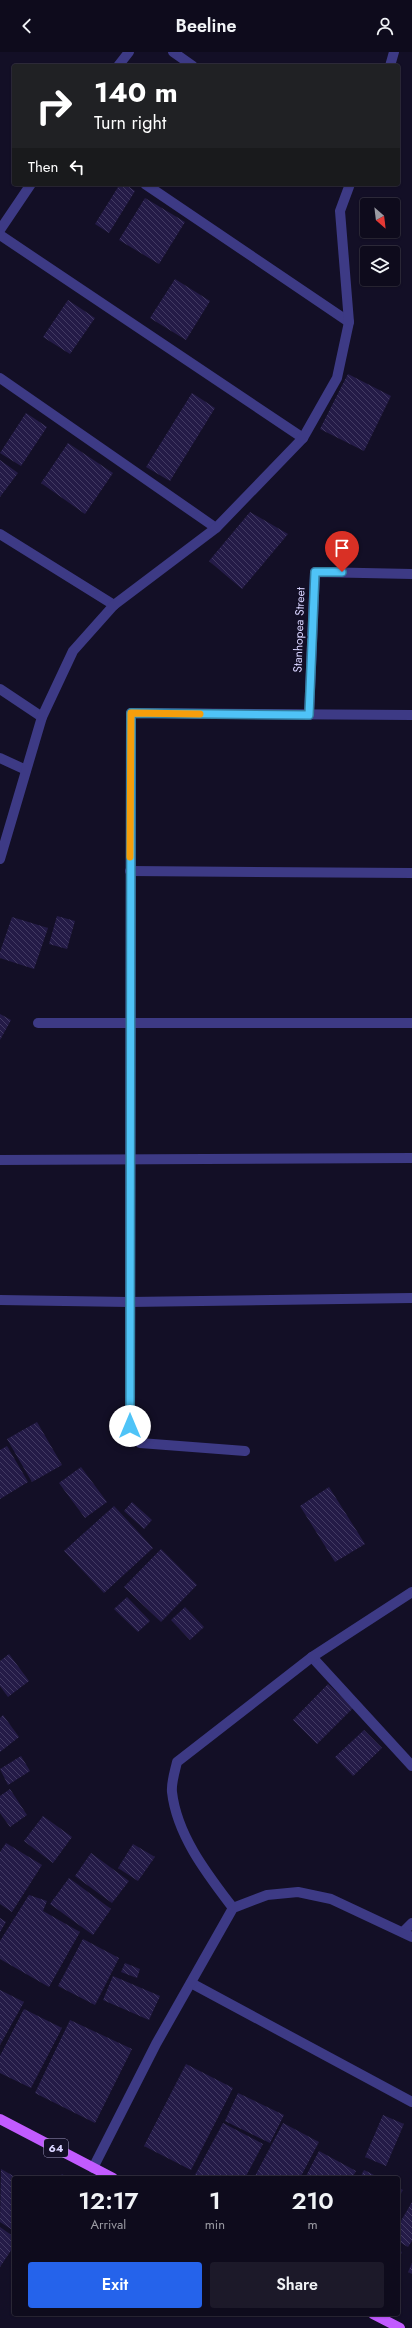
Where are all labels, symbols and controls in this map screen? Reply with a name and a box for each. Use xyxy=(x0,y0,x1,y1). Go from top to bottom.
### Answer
text: Beeline xyxy=(176,13,236,39)
icon: back xyxy=(16,15,38,37)
icon: person xyxy=(374,15,396,37)
text: 140 m xyxy=(94,72,178,113)
icon: right xyxy=(28,80,80,132)
text: Turn right xyxy=(94,110,166,136)
text: Then xyxy=(28,156,58,178)
icon: left xyxy=(66,156,88,178)
north arrow xyxy=(360,198,400,238)
map controls xyxy=(360,198,400,286)
button: layers xyxy=(360,246,400,286)
pin xyxy=(325,531,359,572)
icon: arrive xyxy=(331,537,353,559)
street label: Stanhopea Street xyxy=(289,587,309,673)
position arrow xyxy=(109,1405,151,1447)
road number: 64 xyxy=(44,2139,68,2157)
text: 12:17 xyxy=(78,2183,138,2218)
text: 1 xyxy=(209,2183,221,2218)
text: 210 xyxy=(291,2183,334,2218)
text: Arrival xyxy=(90,2215,126,2234)
text: min xyxy=(205,2215,225,2234)
text: m xyxy=(307,2215,318,2234)
button: Exit xyxy=(28,2262,202,2308)
button: Share xyxy=(210,2262,384,2308)

